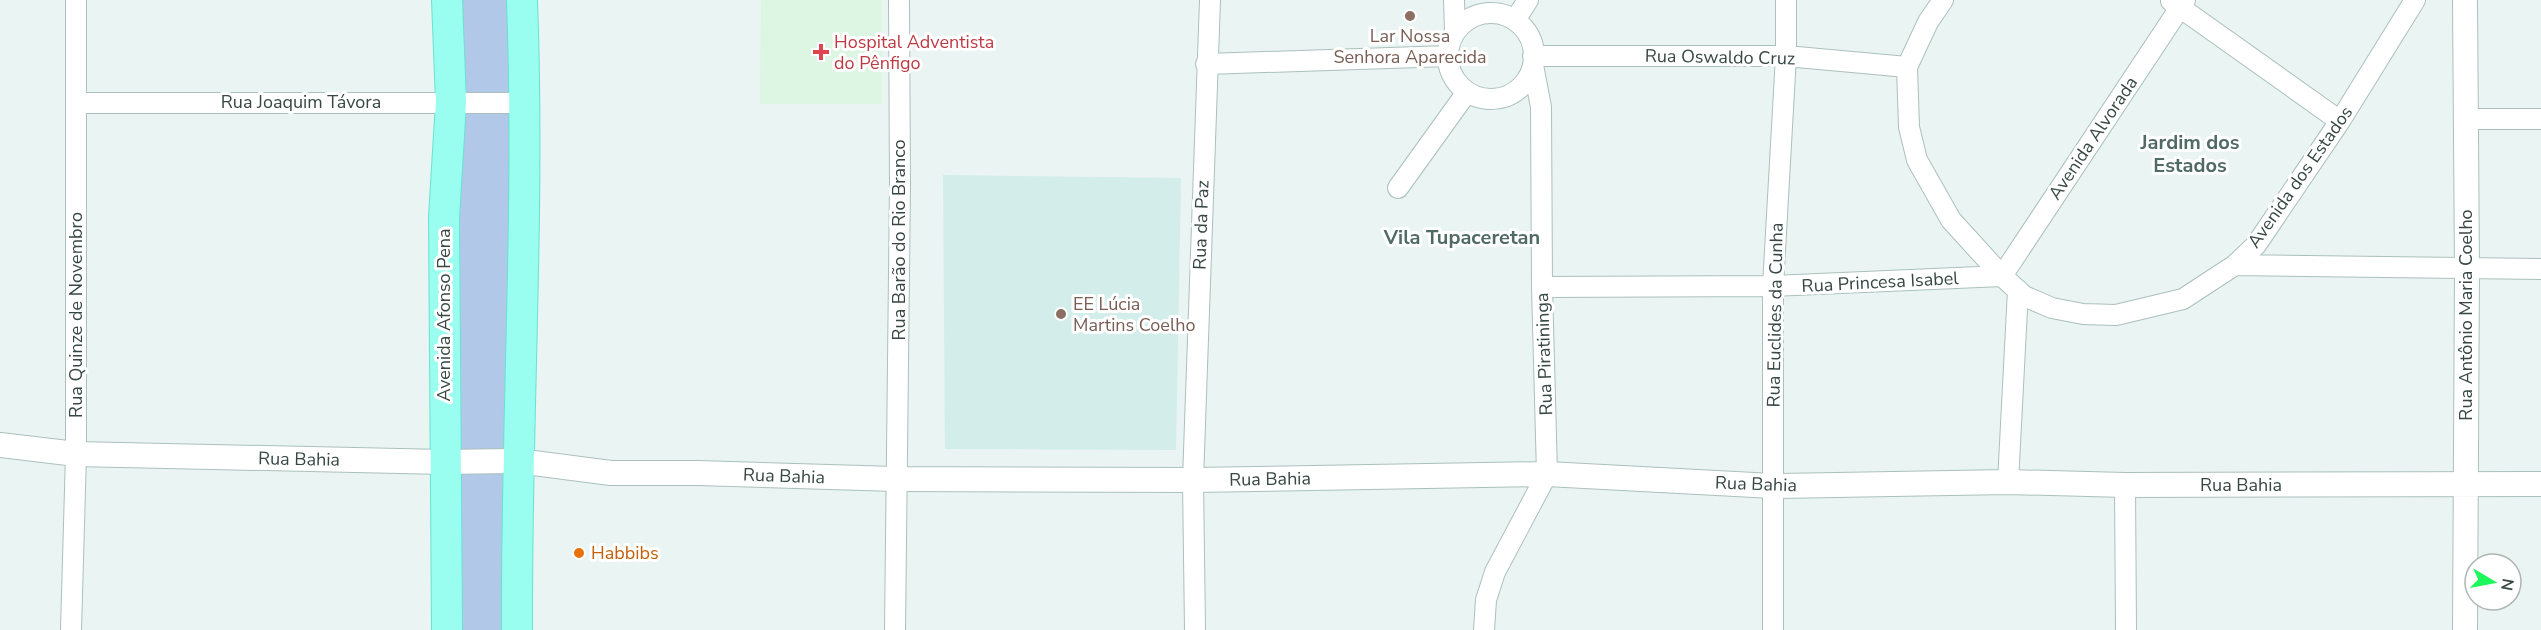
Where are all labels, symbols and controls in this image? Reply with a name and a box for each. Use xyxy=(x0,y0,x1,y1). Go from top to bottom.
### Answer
marker: Lar Nossa Senhora Aparecida xyxy=(1403,9,1417,23)
place label: Lar Nossa Senhora Aparecida xyxy=(1333,24,1487,69)
place label: Hospital Adventista do Pênfigo xyxy=(834,30,994,75)
marker: Hospital Adventista do Pênfigo xyxy=(812,43,830,61)
street label: Rua Oswaldo Cruz xyxy=(1645,44,1795,70)
street label: Avenida Alvorada xyxy=(2043,72,2143,204)
street label: Rua Joaquim Távora xyxy=(221,90,381,114)
street label: Avenida dos Estados xyxy=(2242,101,2358,253)
district label: Jardim dos Estados xyxy=(2139,129,2240,179)
street label: Rua Barão do Rio Branco xyxy=(887,140,911,340)
street label: Rua da Paz xyxy=(1187,180,1215,270)
street label: Rua Antônio Maria Coelho xyxy=(2454,209,2478,421)
street label: Rua Quinze de Novembro xyxy=(64,212,88,418)
street label: Rua Euclides da Cunha xyxy=(1761,222,1789,408)
district label: Vila Tupaceretan xyxy=(1383,224,1540,251)
street label: Avenida Afonso Pena xyxy=(432,228,456,402)
street label: Rua Princesa Isabel xyxy=(1801,266,1960,298)
place label: EE Lúcia Martins Coelho xyxy=(1073,292,1195,337)
street label: Rua Piratininga xyxy=(1530,292,1558,416)
marker: EE Lúcia Martins Coelho xyxy=(1054,307,1068,321)
street label: Rua Bahia xyxy=(258,446,340,472)
street label: Rua Bahia xyxy=(743,463,825,489)
street label: Rua Bahia xyxy=(1229,466,1311,492)
street label: Rua Bahia xyxy=(1715,471,1797,497)
street label: Rua Bahia xyxy=(2200,473,2282,497)
place label: Habbibs xyxy=(591,541,659,565)
marker: Habbibs xyxy=(572,546,586,560)
north arrow xyxy=(2463,552,2523,612)
text: N xyxy=(2495,577,2519,592)

